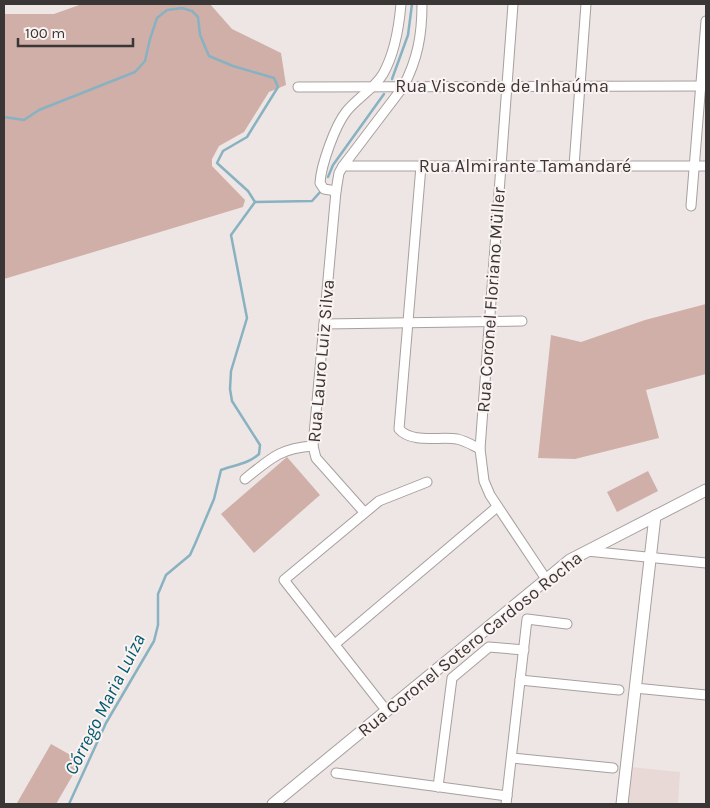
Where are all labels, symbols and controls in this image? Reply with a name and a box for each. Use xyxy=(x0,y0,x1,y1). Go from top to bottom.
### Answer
scale bar xyxy=(18,15,132,47)
text: 100 m xyxy=(25,24,65,42)
street label: Rua Visconde de Inhaúma xyxy=(395,75,609,97)
street label: Rua Almirante Tamandaré xyxy=(419,155,631,177)
street label: Rua Coronel Floriano Müller xyxy=(472,186,510,413)
street label: Rua Lauro Luiz Silva xyxy=(303,279,339,443)
street label: Rua Coronel Sotero Cardoso Rocha xyxy=(353,547,587,741)
water label: Córrego Maria Luíza xyxy=(60,630,150,779)

